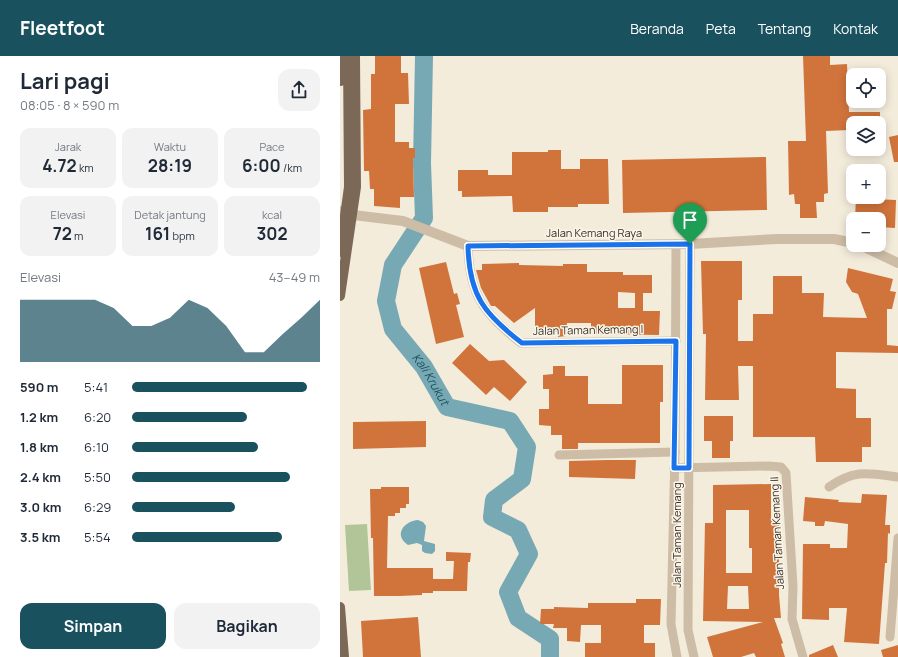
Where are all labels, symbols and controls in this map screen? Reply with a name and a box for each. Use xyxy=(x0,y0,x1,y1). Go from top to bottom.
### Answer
text: Fleetfoot xyxy=(20,15,105,41)
text: Beranda xyxy=(630,19,684,38)
text: Peta xyxy=(706,19,736,38)
text: Tentang xyxy=(758,19,811,38)
text: Kontak xyxy=(833,19,878,38)
text: Lari pagi xyxy=(20,66,110,96)
map controls xyxy=(846,68,886,252)
button: locate xyxy=(846,68,886,108)
button: share xyxy=(278,69,320,111)
text: 08:05 · 8 × 590 m xyxy=(20,96,119,114)
button: layers xyxy=(846,116,886,156)
text: Jarak xyxy=(55,139,81,154)
text: Waktu xyxy=(154,139,186,154)
text: Pace xyxy=(260,139,284,154)
text: 4.72 xyxy=(42,154,77,177)
text: 28:19 xyxy=(148,154,192,177)
text: 6:00 xyxy=(242,154,281,177)
text: km xyxy=(77,160,94,175)
text: /km xyxy=(281,160,302,175)
button: + xyxy=(846,164,886,204)
pin xyxy=(673,203,707,244)
text: Elevasi xyxy=(51,207,85,222)
text: Detak jantung xyxy=(134,207,206,222)
text: kcal xyxy=(262,207,282,222)
icon: arrive xyxy=(679,209,701,231)
button: − xyxy=(846,212,886,252)
text: 72 xyxy=(53,222,72,245)
text: 161 xyxy=(145,222,170,245)
text: 302 xyxy=(256,222,288,245)
street label: Jalan Kemang Raya xyxy=(546,225,642,240)
text: m xyxy=(72,228,83,243)
text: bpm xyxy=(170,228,195,243)
text: Elevasi xyxy=(20,268,61,286)
text: 43–49 m xyxy=(269,268,320,286)
street label: Jalan Taman Kemang I xyxy=(533,321,643,338)
water label: Kali Krukut xyxy=(408,350,454,409)
text: 590 m xyxy=(20,378,59,396)
text: 5:41 xyxy=(84,378,108,396)
text: 1.2 km xyxy=(20,408,58,426)
text: 6:20 xyxy=(84,408,111,426)
text: 1.8 km xyxy=(20,438,58,456)
text: 6:10 xyxy=(84,438,109,456)
text: 2.4 km xyxy=(20,468,61,486)
text: 5:50 xyxy=(84,468,111,486)
street label: Jalan Taman Kemang II xyxy=(766,476,787,590)
street label: Jalan Taman Kemang xyxy=(669,482,684,588)
text: 3.0 km xyxy=(20,498,61,516)
text: 6:29 xyxy=(84,498,111,516)
text: 3.5 km xyxy=(20,528,60,546)
text: 5:54 xyxy=(84,528,111,546)
button: Simpan xyxy=(20,603,166,649)
button: Bagikan xyxy=(174,603,320,649)

